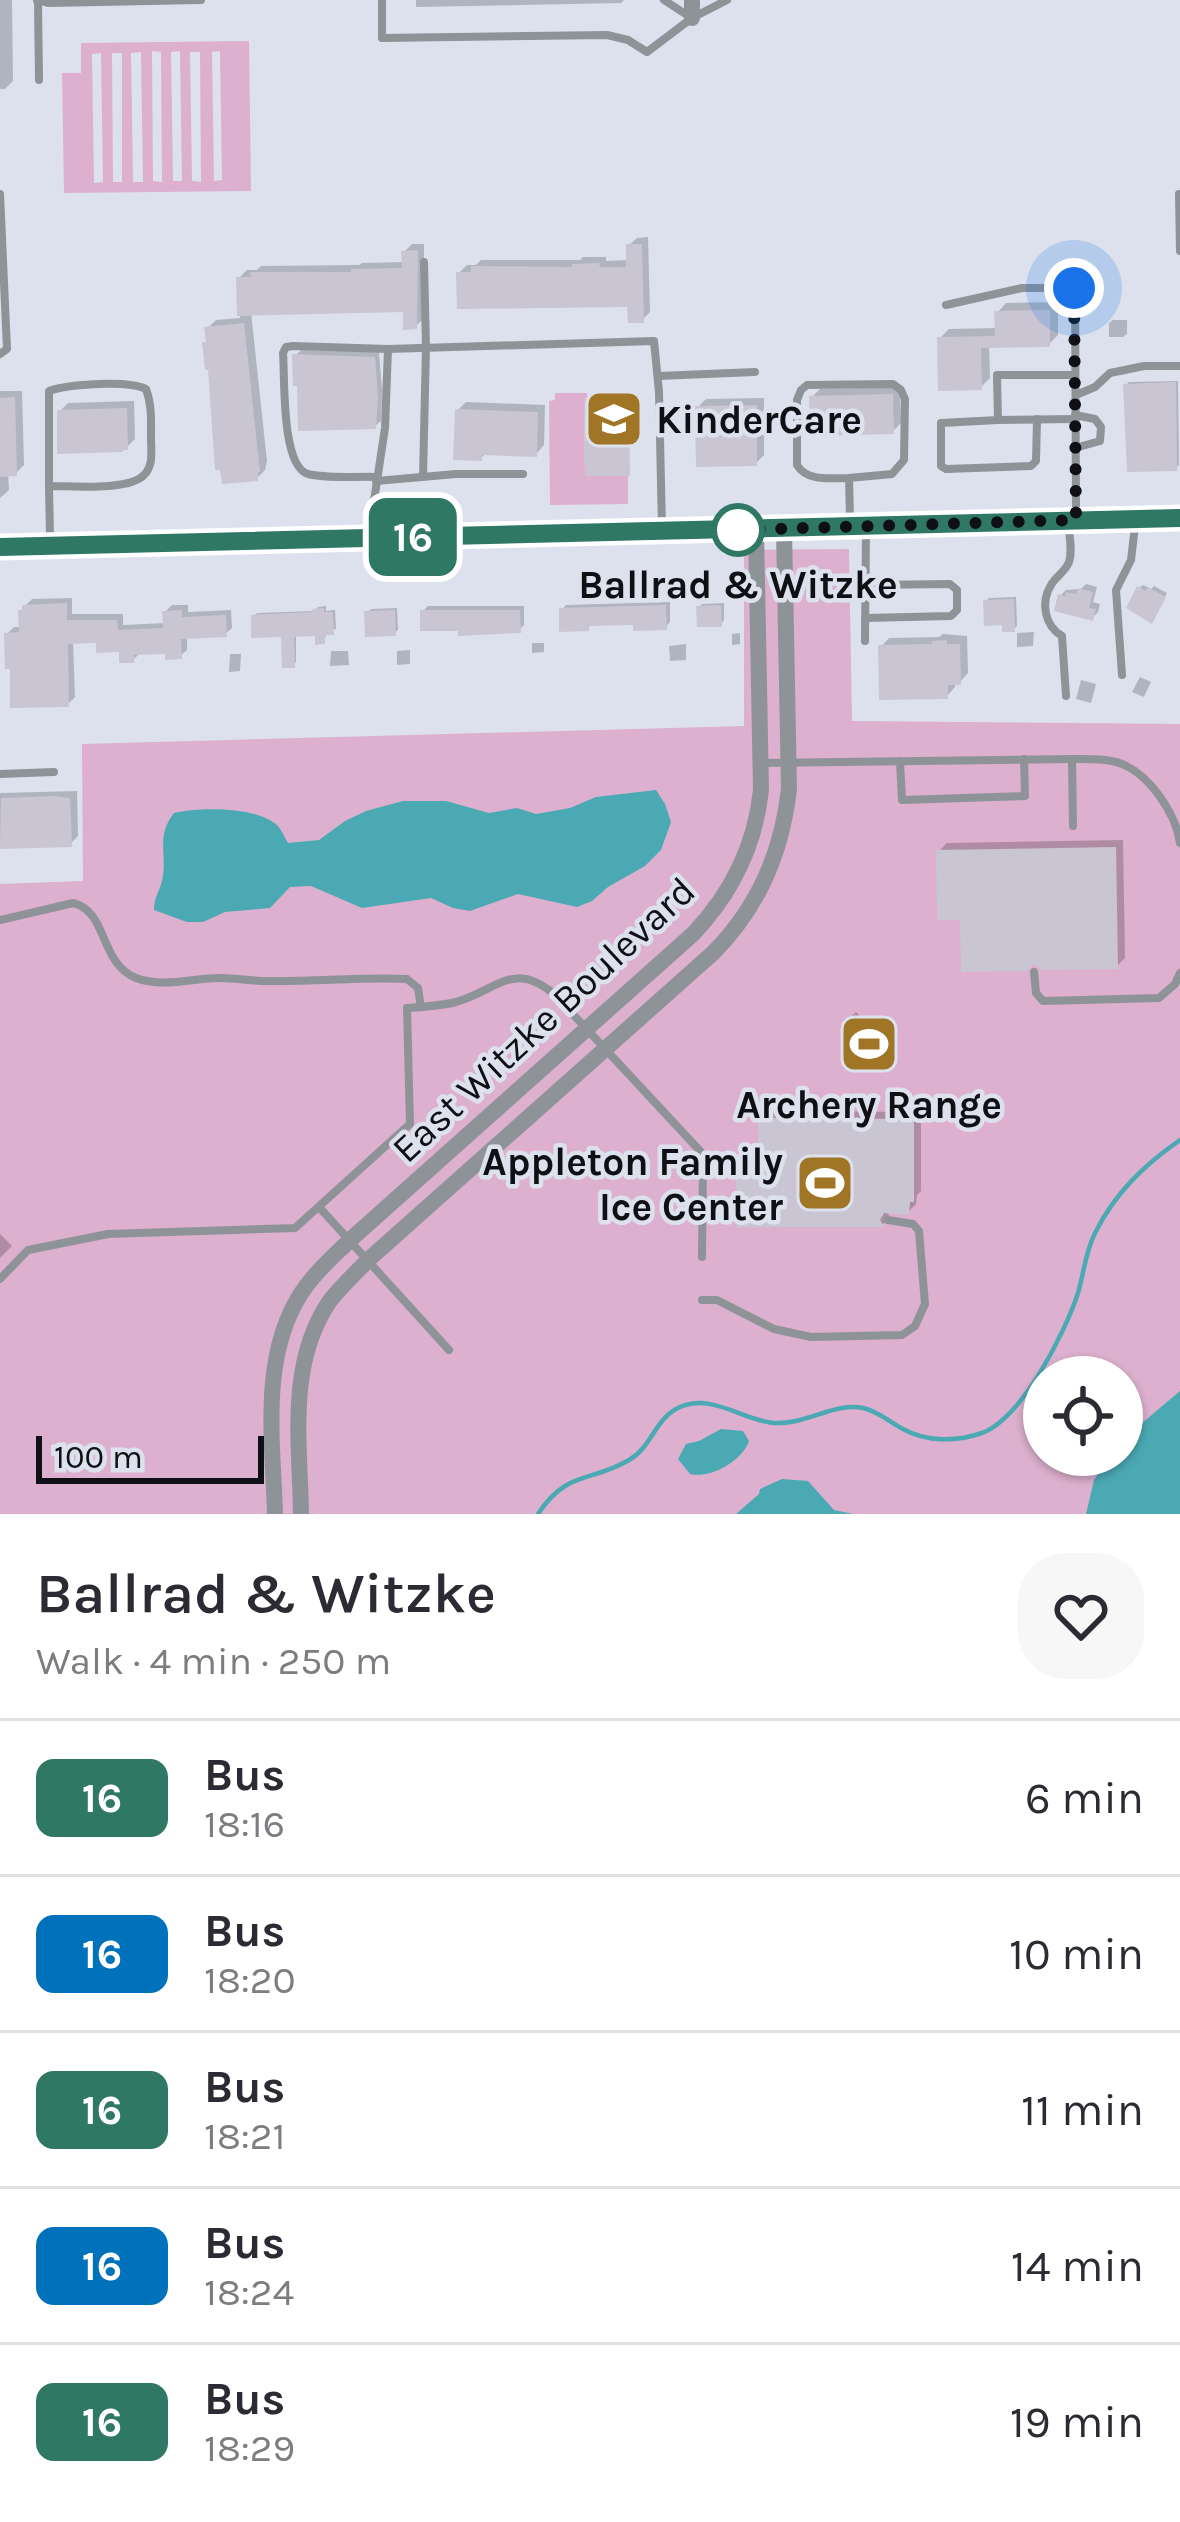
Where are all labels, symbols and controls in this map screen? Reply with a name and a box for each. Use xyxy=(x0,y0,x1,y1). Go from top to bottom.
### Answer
your location xyxy=(1044,258,1104,318)
school or university icon: KinderCare xyxy=(583,388,645,450)
place label: KinderCare xyxy=(656,397,862,443)
line badge: 16 xyxy=(359,498,467,576)
marker: Ballrad & Witzke xyxy=(713,505,763,555)
text: 16 xyxy=(393,512,433,562)
place label: Ballrad & Witzke xyxy=(578,562,898,608)
street label: East Witzke Boulevard xyxy=(383,867,705,1172)
sports icon: Archery Range xyxy=(838,1013,900,1075)
place label: Archery Range xyxy=(736,1082,1002,1128)
place label: Appleton Family Ice Center xyxy=(482,1139,784,1230)
sports icon: Appleton Family Ice Center xyxy=(794,1152,856,1214)
map controls xyxy=(1023,1356,1143,1476)
button: locate xyxy=(1023,1356,1143,1476)
scale bar xyxy=(36,1430,264,1483)
text: 100 m xyxy=(54,1438,143,1476)
button: heart xyxy=(1018,1553,1144,1679)
text: Ballrad & Witzke xyxy=(36,1560,496,1626)
text: Walk · 4 min · 250 m xyxy=(36,1638,391,1684)
text: Bus xyxy=(204,1749,285,1801)
text: 6 min xyxy=(1025,1772,1144,1824)
text: 16 xyxy=(82,1773,122,1823)
text: 18:16 xyxy=(204,1801,285,1847)
text: Bus xyxy=(204,1905,285,1957)
text: 10 min xyxy=(1009,1928,1144,1980)
text: 16 xyxy=(82,1929,122,1979)
text: 18:20 xyxy=(204,1957,296,2003)
text: Bus xyxy=(204,2061,285,2113)
text: 11 min xyxy=(1021,2084,1144,2136)
text: 16 xyxy=(82,2085,122,2135)
text: 18:21 xyxy=(204,2113,285,2159)
text: Bus xyxy=(204,2217,285,2269)
text: 14 min xyxy=(1011,2240,1144,2292)
text: 16 xyxy=(82,2241,122,2291)
text: 18:24 xyxy=(204,2269,294,2315)
text: Bus xyxy=(204,2373,285,2425)
text: 19 min xyxy=(1010,2396,1144,2448)
text: 16 xyxy=(82,2397,122,2447)
text: 18:29 xyxy=(204,2425,295,2471)

